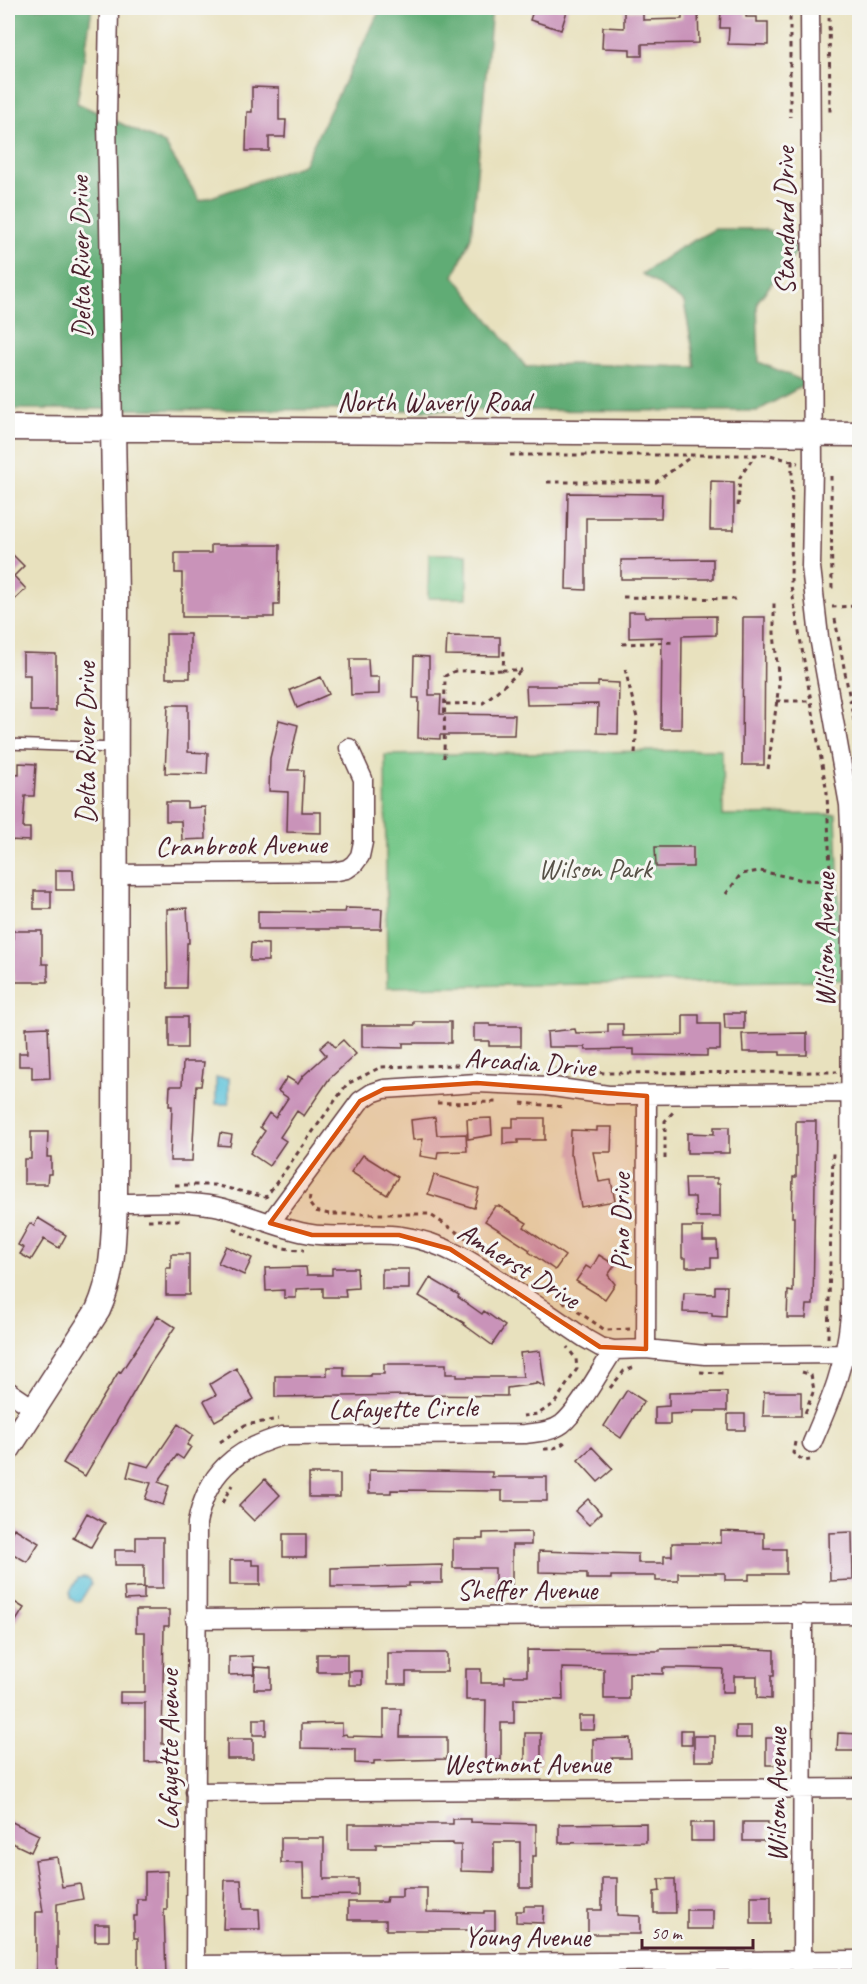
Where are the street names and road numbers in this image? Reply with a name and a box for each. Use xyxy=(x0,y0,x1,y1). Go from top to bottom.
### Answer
street label: Standard Drive xyxy=(767,145,802,295)
street label: Delta River Drive xyxy=(61,174,99,338)
street label: North Waverly Road xyxy=(337,384,535,419)
street label: Delta River Drive xyxy=(68,660,103,824)
street label: Cranbrook Avenue xyxy=(155,826,329,864)
street label: Wilson Avenue xyxy=(807,871,842,1007)
street label: Arcadia Drive xyxy=(464,1040,598,1084)
street label: Pino Drive xyxy=(603,1171,638,1271)
street label: Amherst Drive xyxy=(451,1214,588,1317)
street label: Lafayette Circle xyxy=(328,1389,480,1427)
street label: Sheffer Avenue xyxy=(457,1572,599,1607)
street label: Lafayette Avenue xyxy=(151,1668,186,1831)
street label: Wilson Avenue xyxy=(759,1726,794,1862)
street label: Westmont Avenue xyxy=(444,1746,612,1781)
street label: Young Avenue xyxy=(464,1919,592,1954)

